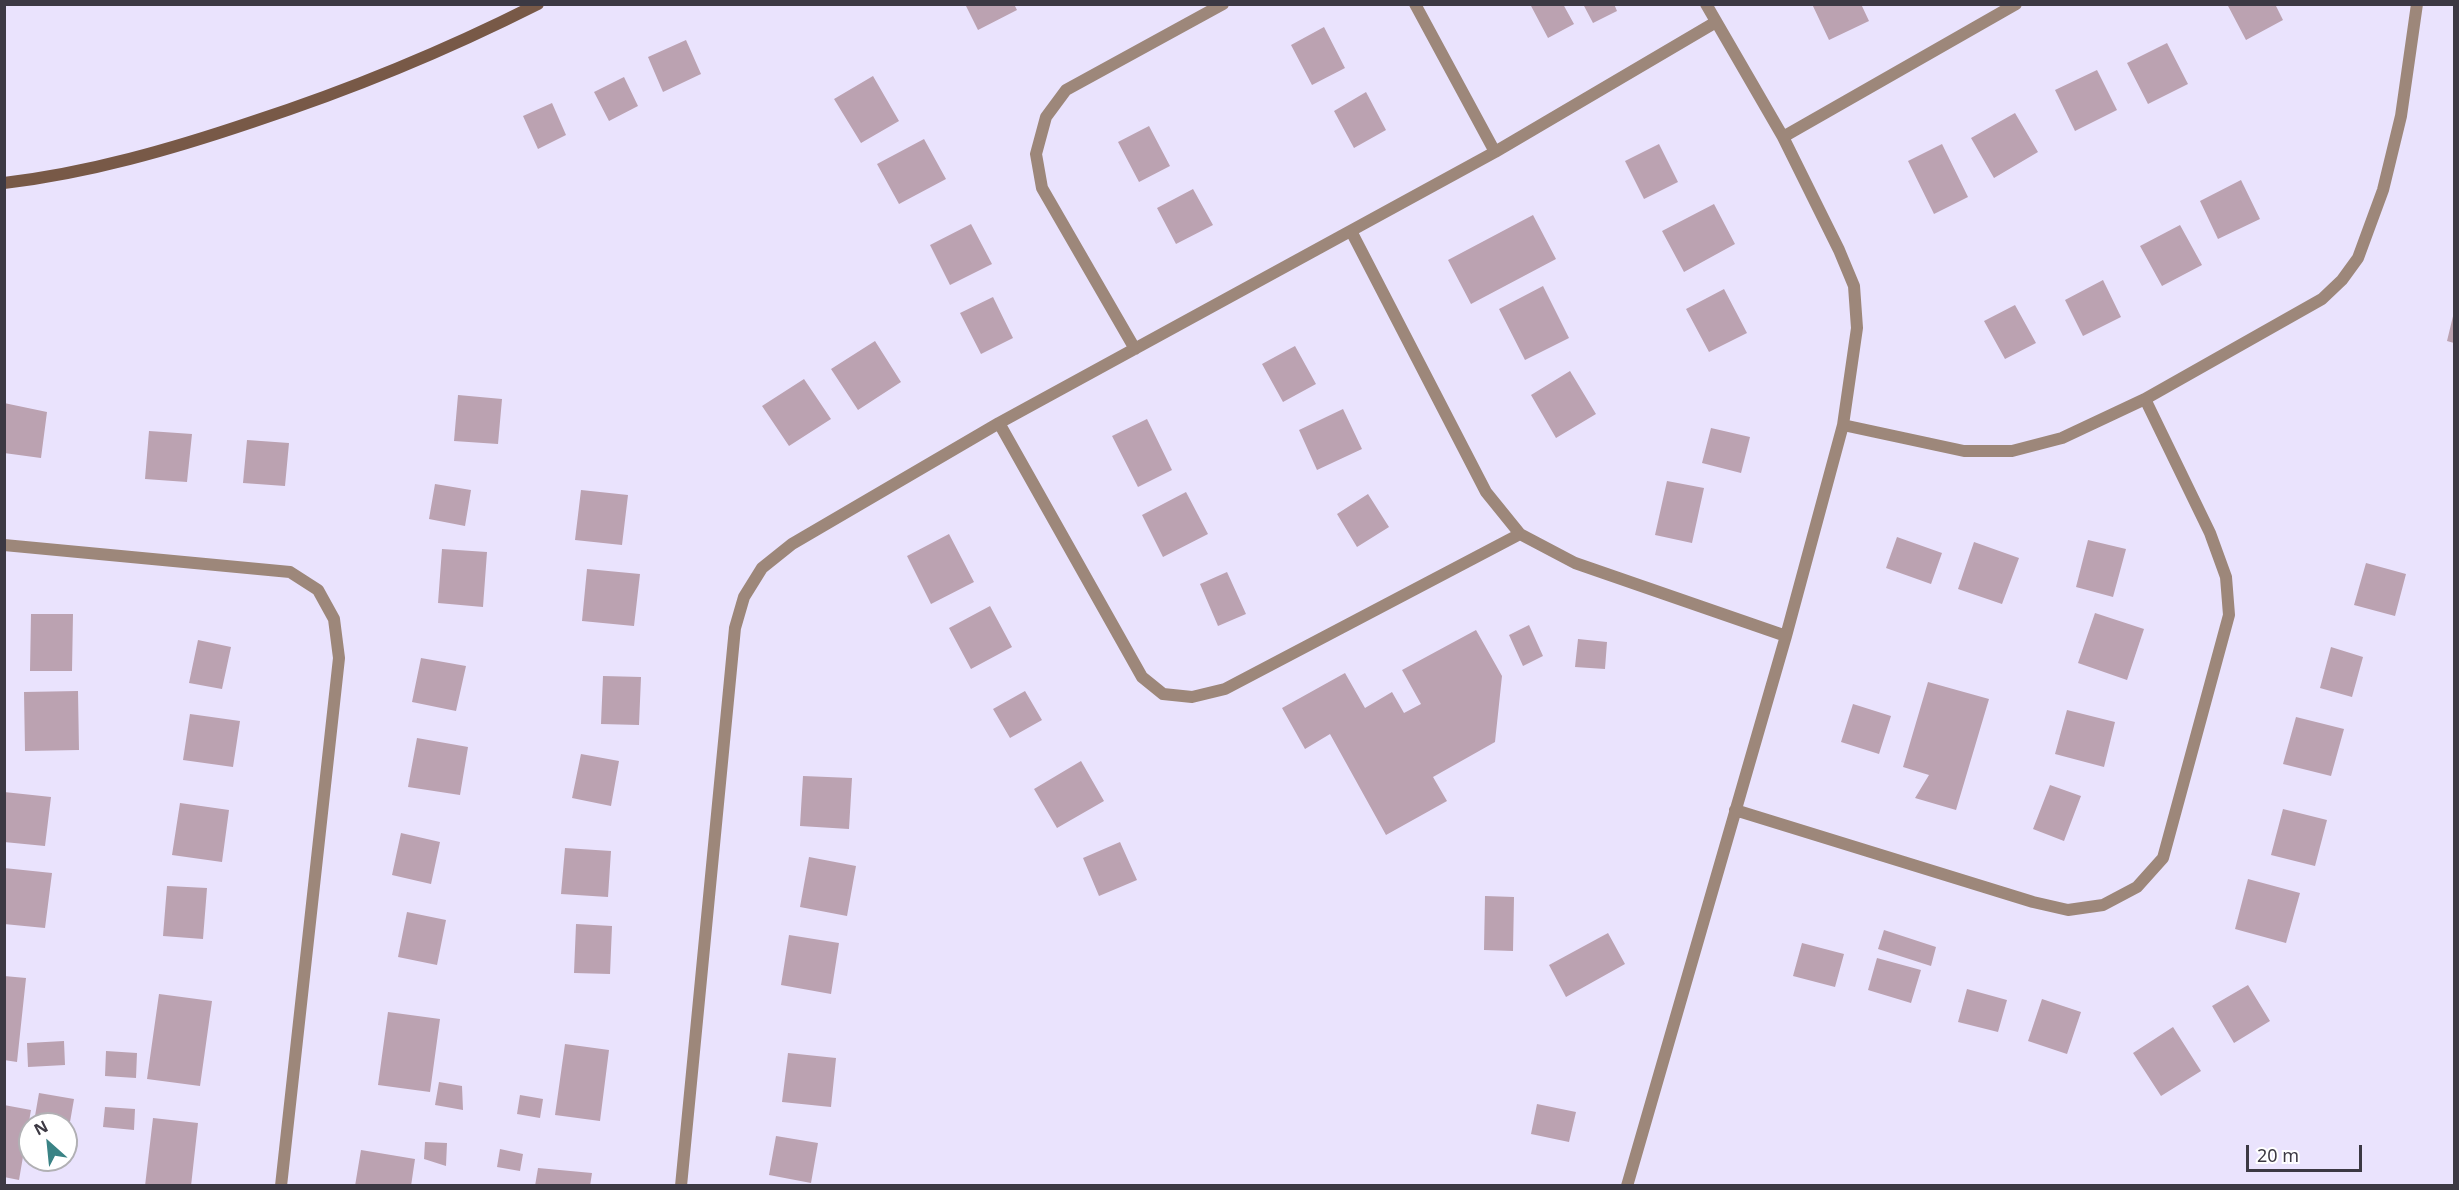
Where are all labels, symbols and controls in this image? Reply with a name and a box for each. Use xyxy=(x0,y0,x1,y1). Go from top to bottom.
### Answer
north arrow xyxy=(18,1112,78,1172)
text: N xyxy=(30,1115,52,1141)
scale bar xyxy=(2249,1133,2364,1171)
text: 20 m xyxy=(2257,1143,2299,1167)

